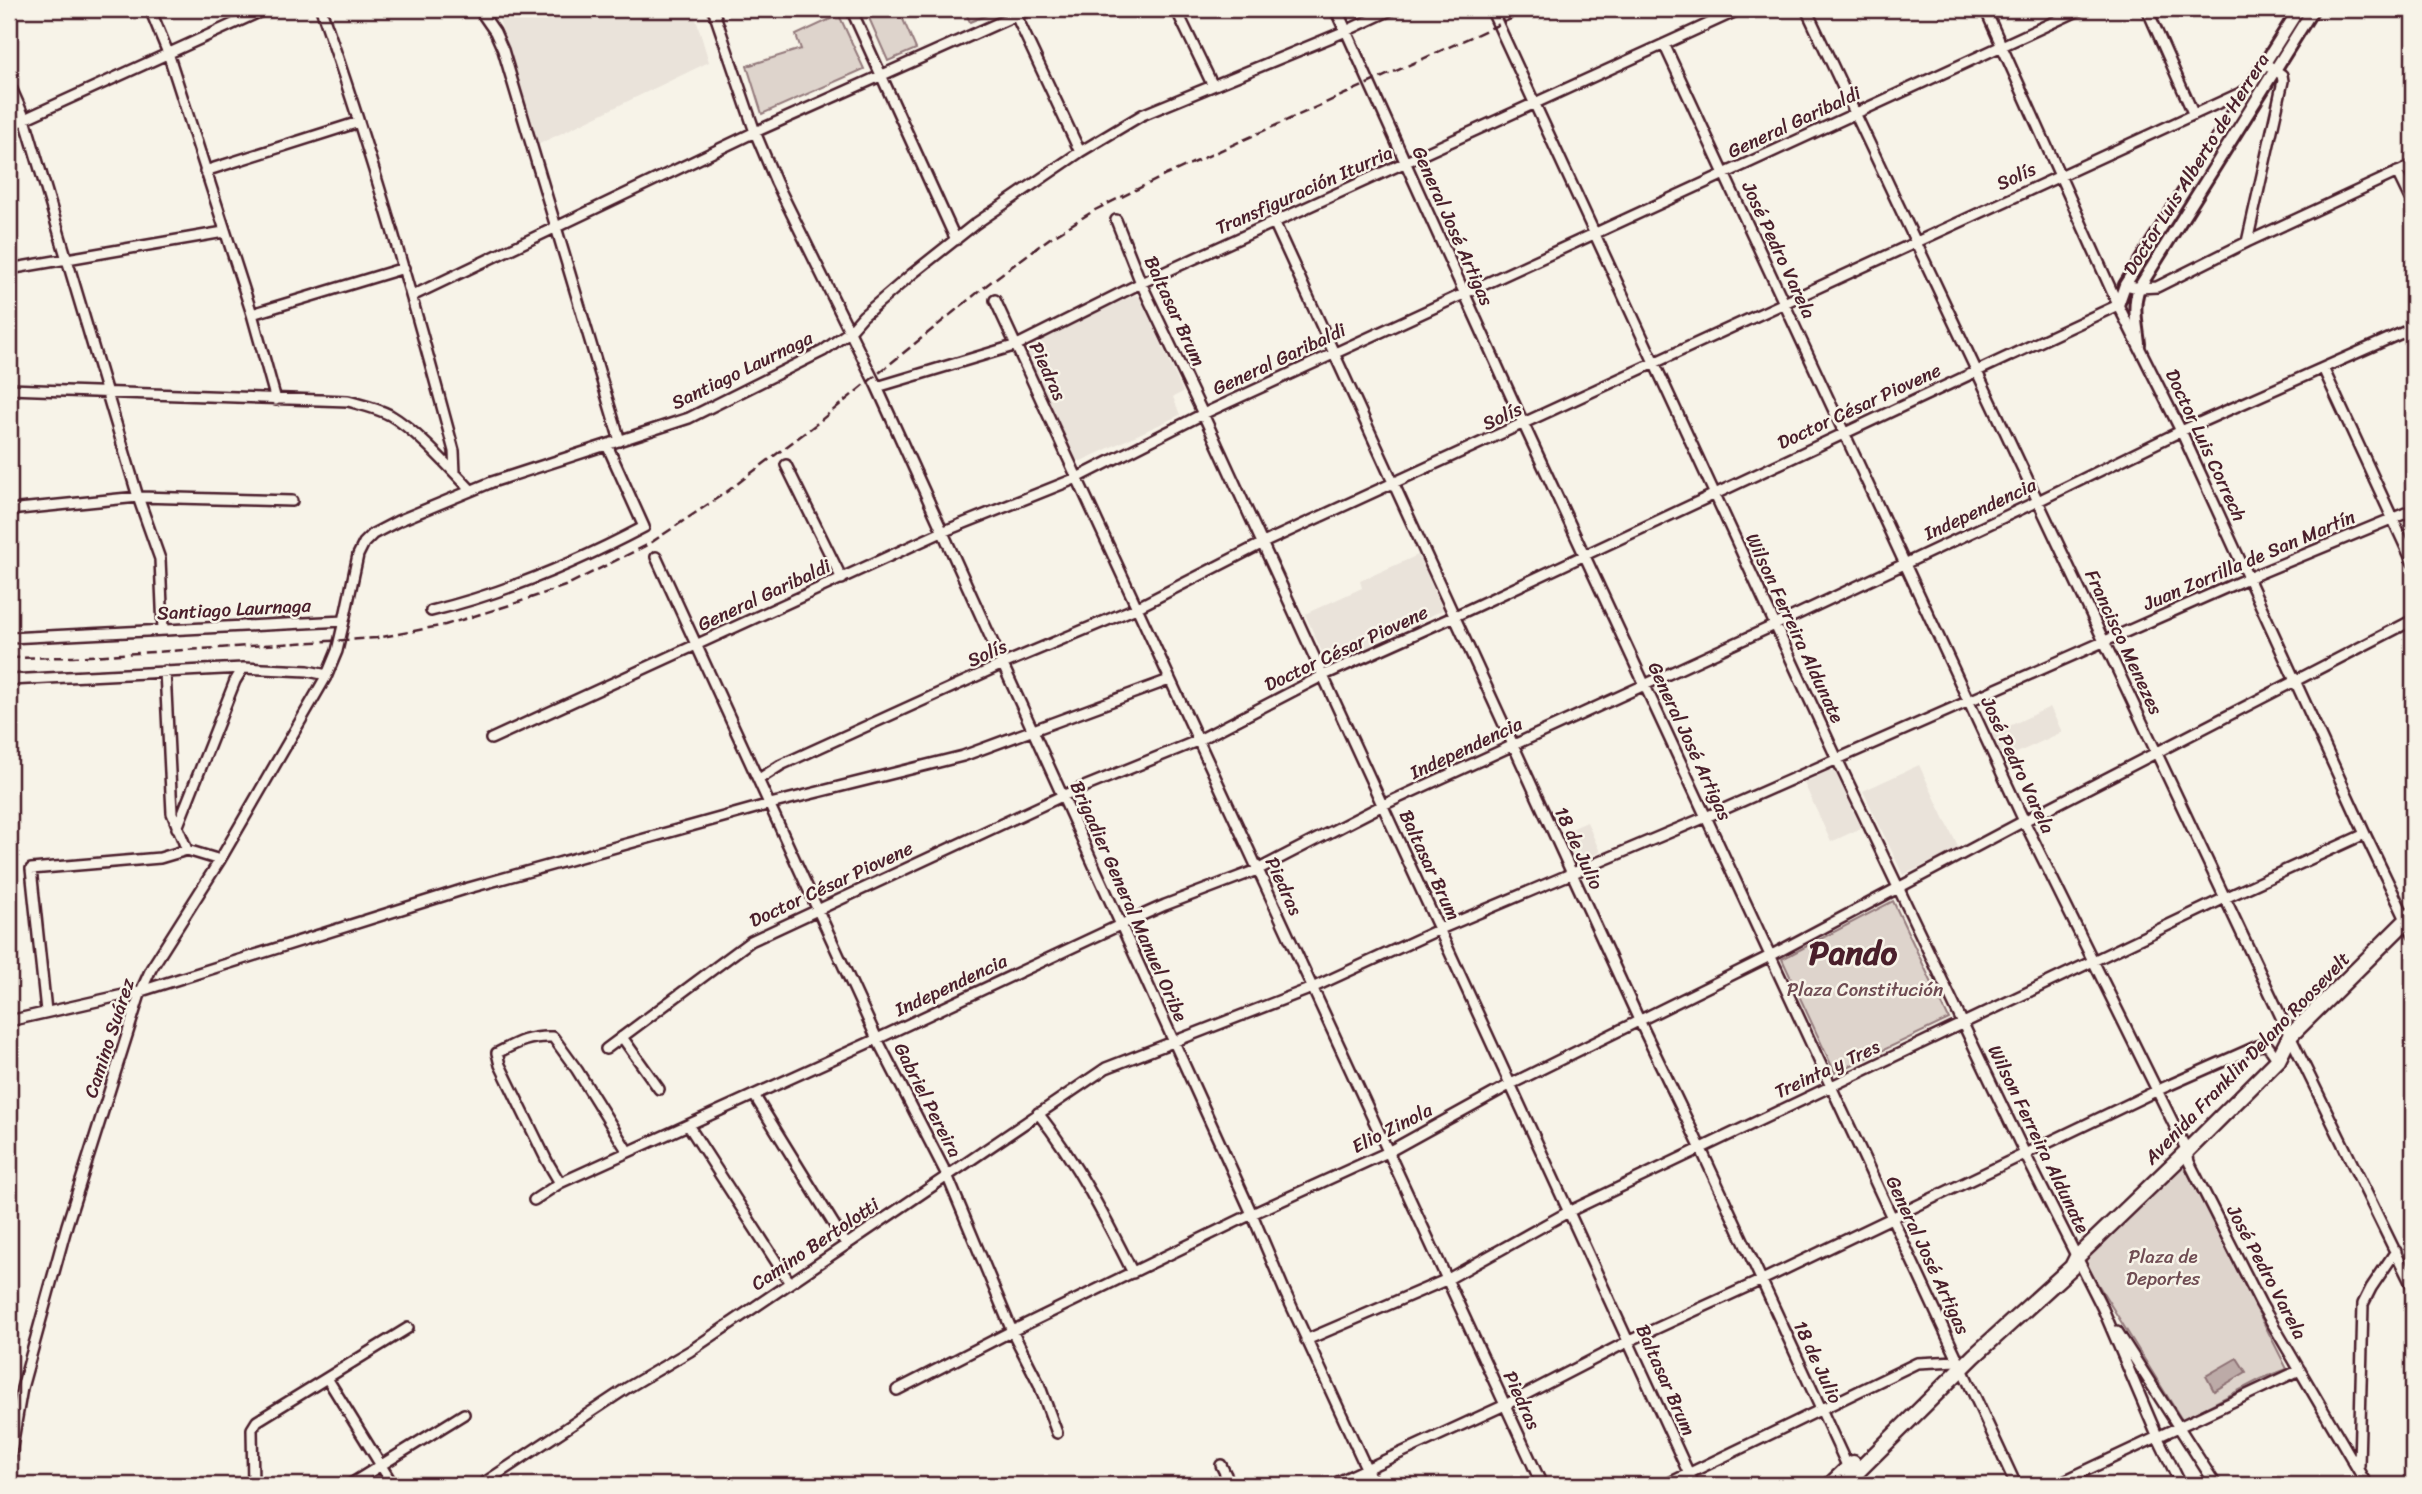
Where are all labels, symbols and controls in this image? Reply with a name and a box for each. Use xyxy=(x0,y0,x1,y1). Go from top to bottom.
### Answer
street label: Doctor Luis Alberto de Herrera xyxy=(2114,46,2278,282)
street label: General Garibaldi xyxy=(1722,76,1867,167)
street label: Transfiguración Iturria xyxy=(1210,136,1399,244)
street label: General José Artigas xyxy=(1403,141,1503,312)
street label: Solís xyxy=(1990,152,2042,200)
street label: José Pedro Varela xyxy=(1732,175,1826,325)
street label: Baltasar Brum xyxy=(1135,250,1215,372)
street label: General Garibaldi xyxy=(1207,313,1352,404)
street label: Santiago Laurnaga xyxy=(665,321,819,419)
street label: Piedras xyxy=(1020,336,1076,406)
street label: Doctor César Piovene xyxy=(1771,353,1947,459)
street label: Doctor Luis Correch xyxy=(2156,363,2256,527)
street label: Solís xyxy=(1476,392,1528,440)
street label: Independencia xyxy=(1917,468,2042,550)
street label: Juan Zorrilla de San Martín xyxy=(2137,500,2360,620)
street label: Wilson Ferreira Aldunate xyxy=(1736,527,1854,729)
street label: General Garibaldi xyxy=(692,549,837,640)
street label: Francisco Menezes xyxy=(2076,564,2172,721)
street label: Santiago Laurnaga xyxy=(156,588,312,630)
street label: Doctor César Piovene xyxy=(1258,595,1434,701)
street label: Solís xyxy=(962,629,1013,676)
street label: General José Artigas xyxy=(1639,656,1741,826)
street label: José Pedro Varela xyxy=(1971,690,2065,840)
street label: Independencia xyxy=(1403,707,1528,789)
street label: Brigadier General Manuel Oribe xyxy=(1061,775,1197,1027)
street label: 18 de Julio xyxy=(1545,801,1613,895)
street label: Baltasar Brum xyxy=(1390,804,1470,926)
street label: Doctor César Piovene xyxy=(743,831,919,937)
street label: Piedras xyxy=(1256,851,1312,921)
district label: Pando xyxy=(1809,924,1898,982)
street label: Independencia xyxy=(888,944,1013,1026)
street label: Avenida Franklin Delano Roosevelt xyxy=(2135,944,2358,1173)
street label: Camino Suárez xyxy=(74,973,144,1102)
park label: Plaza Constitución xyxy=(1787,973,1943,1006)
street label: Treinta y Tres xyxy=(1769,1030,1885,1108)
street label: Gabriel Pereira xyxy=(885,1036,971,1164)
street label: Wilson Ferreira Aldunate xyxy=(1979,1039,2099,1239)
street label: Elio Zinola xyxy=(1346,1093,1439,1162)
street label: General José Artigas xyxy=(1877,1170,1979,1340)
street label: Camino Bertolotti xyxy=(744,1188,887,1299)
street label: José Pedro Varela xyxy=(2217,1198,2317,1346)
park label: Plaza de Deportes xyxy=(2126,1240,2200,1295)
street label: 18 de Julio xyxy=(1784,1315,1852,1409)
street label: Baltasar Brum xyxy=(1627,1319,1705,1441)
street label: Piedras xyxy=(1494,1365,1550,1435)

